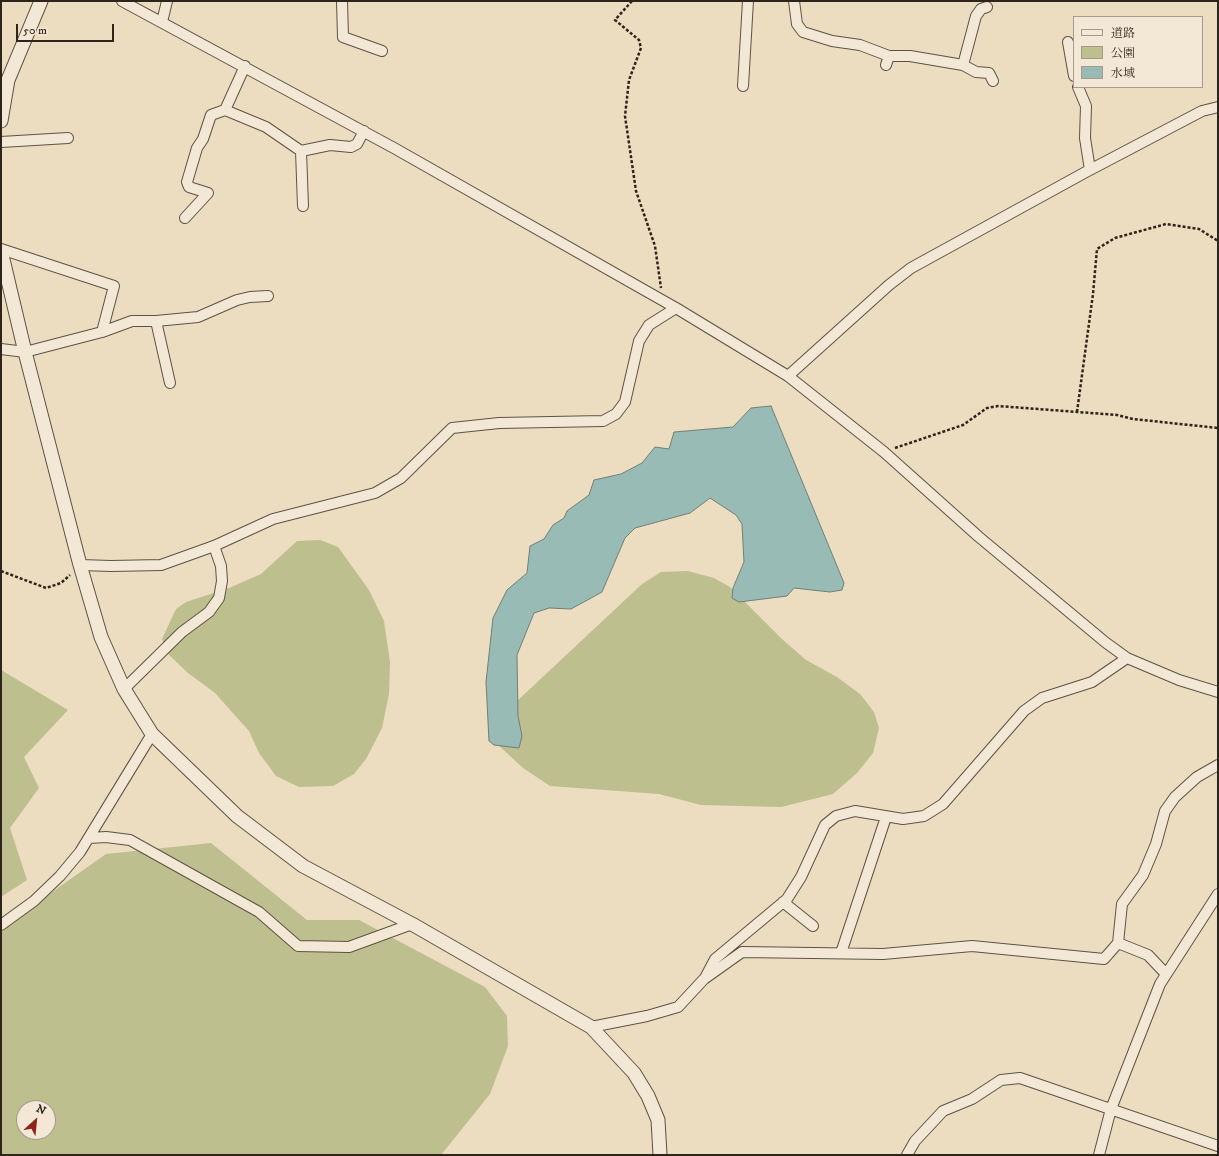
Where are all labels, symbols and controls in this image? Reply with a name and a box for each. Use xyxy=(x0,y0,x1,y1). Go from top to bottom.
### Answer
scale bar xyxy=(18,16,116,42)
legend xyxy=(1073,16,1203,88)
text: 50 m xyxy=(23,23,47,38)
text: 道路 xyxy=(1111,26,1135,41)
text: 公園 xyxy=(1111,46,1135,61)
text: 水域 xyxy=(1111,66,1135,81)
north arrow xyxy=(16,1100,56,1140)
text: N xyxy=(34,1102,48,1118)

